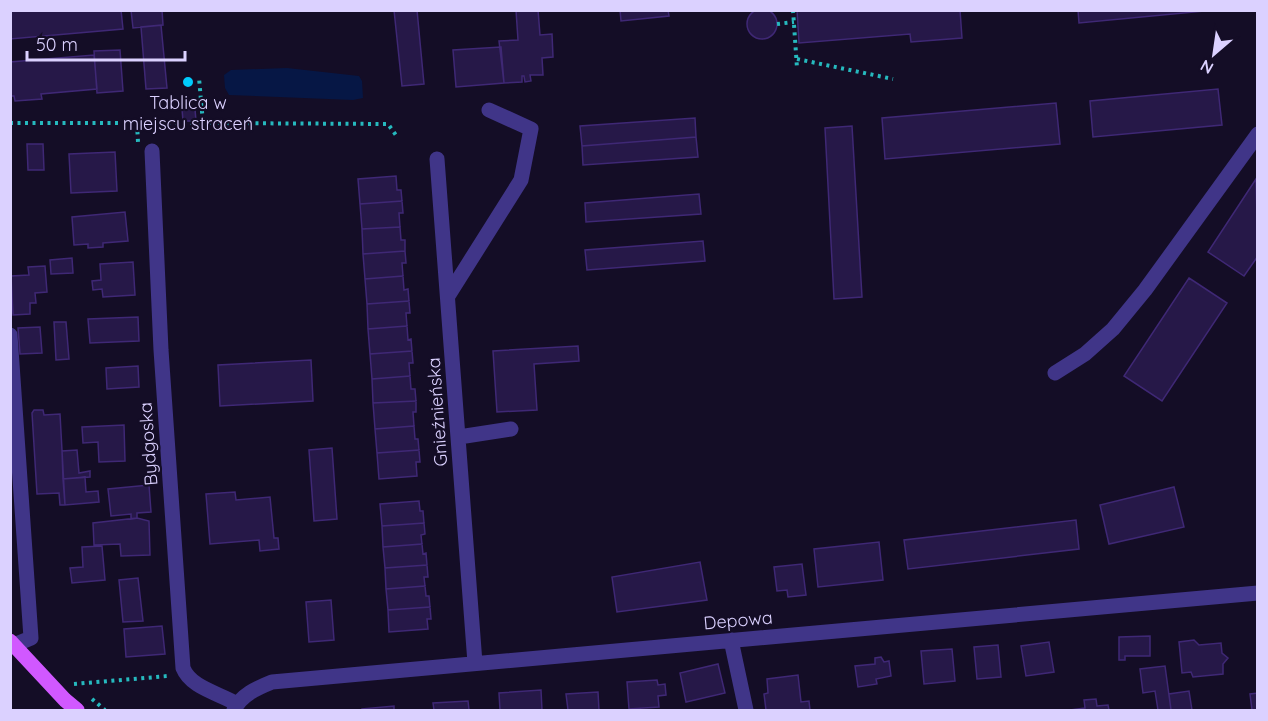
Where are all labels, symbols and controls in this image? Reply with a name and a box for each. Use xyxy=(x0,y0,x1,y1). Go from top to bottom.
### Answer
scale bar xyxy=(27,24,184,62)
north arrow xyxy=(1184,24,1244,84)
text: 50 m xyxy=(36,33,78,56)
text: N xyxy=(1197,56,1217,79)
marker: Tablica w miejscu straceń xyxy=(181,75,195,89)
place label: Tablica w miejscu straceń xyxy=(123,91,253,135)
street label: Gnieźnieńska xyxy=(422,357,452,467)
street label: Bydgoska xyxy=(134,402,162,486)
street label: Depowa xyxy=(702,606,774,634)

